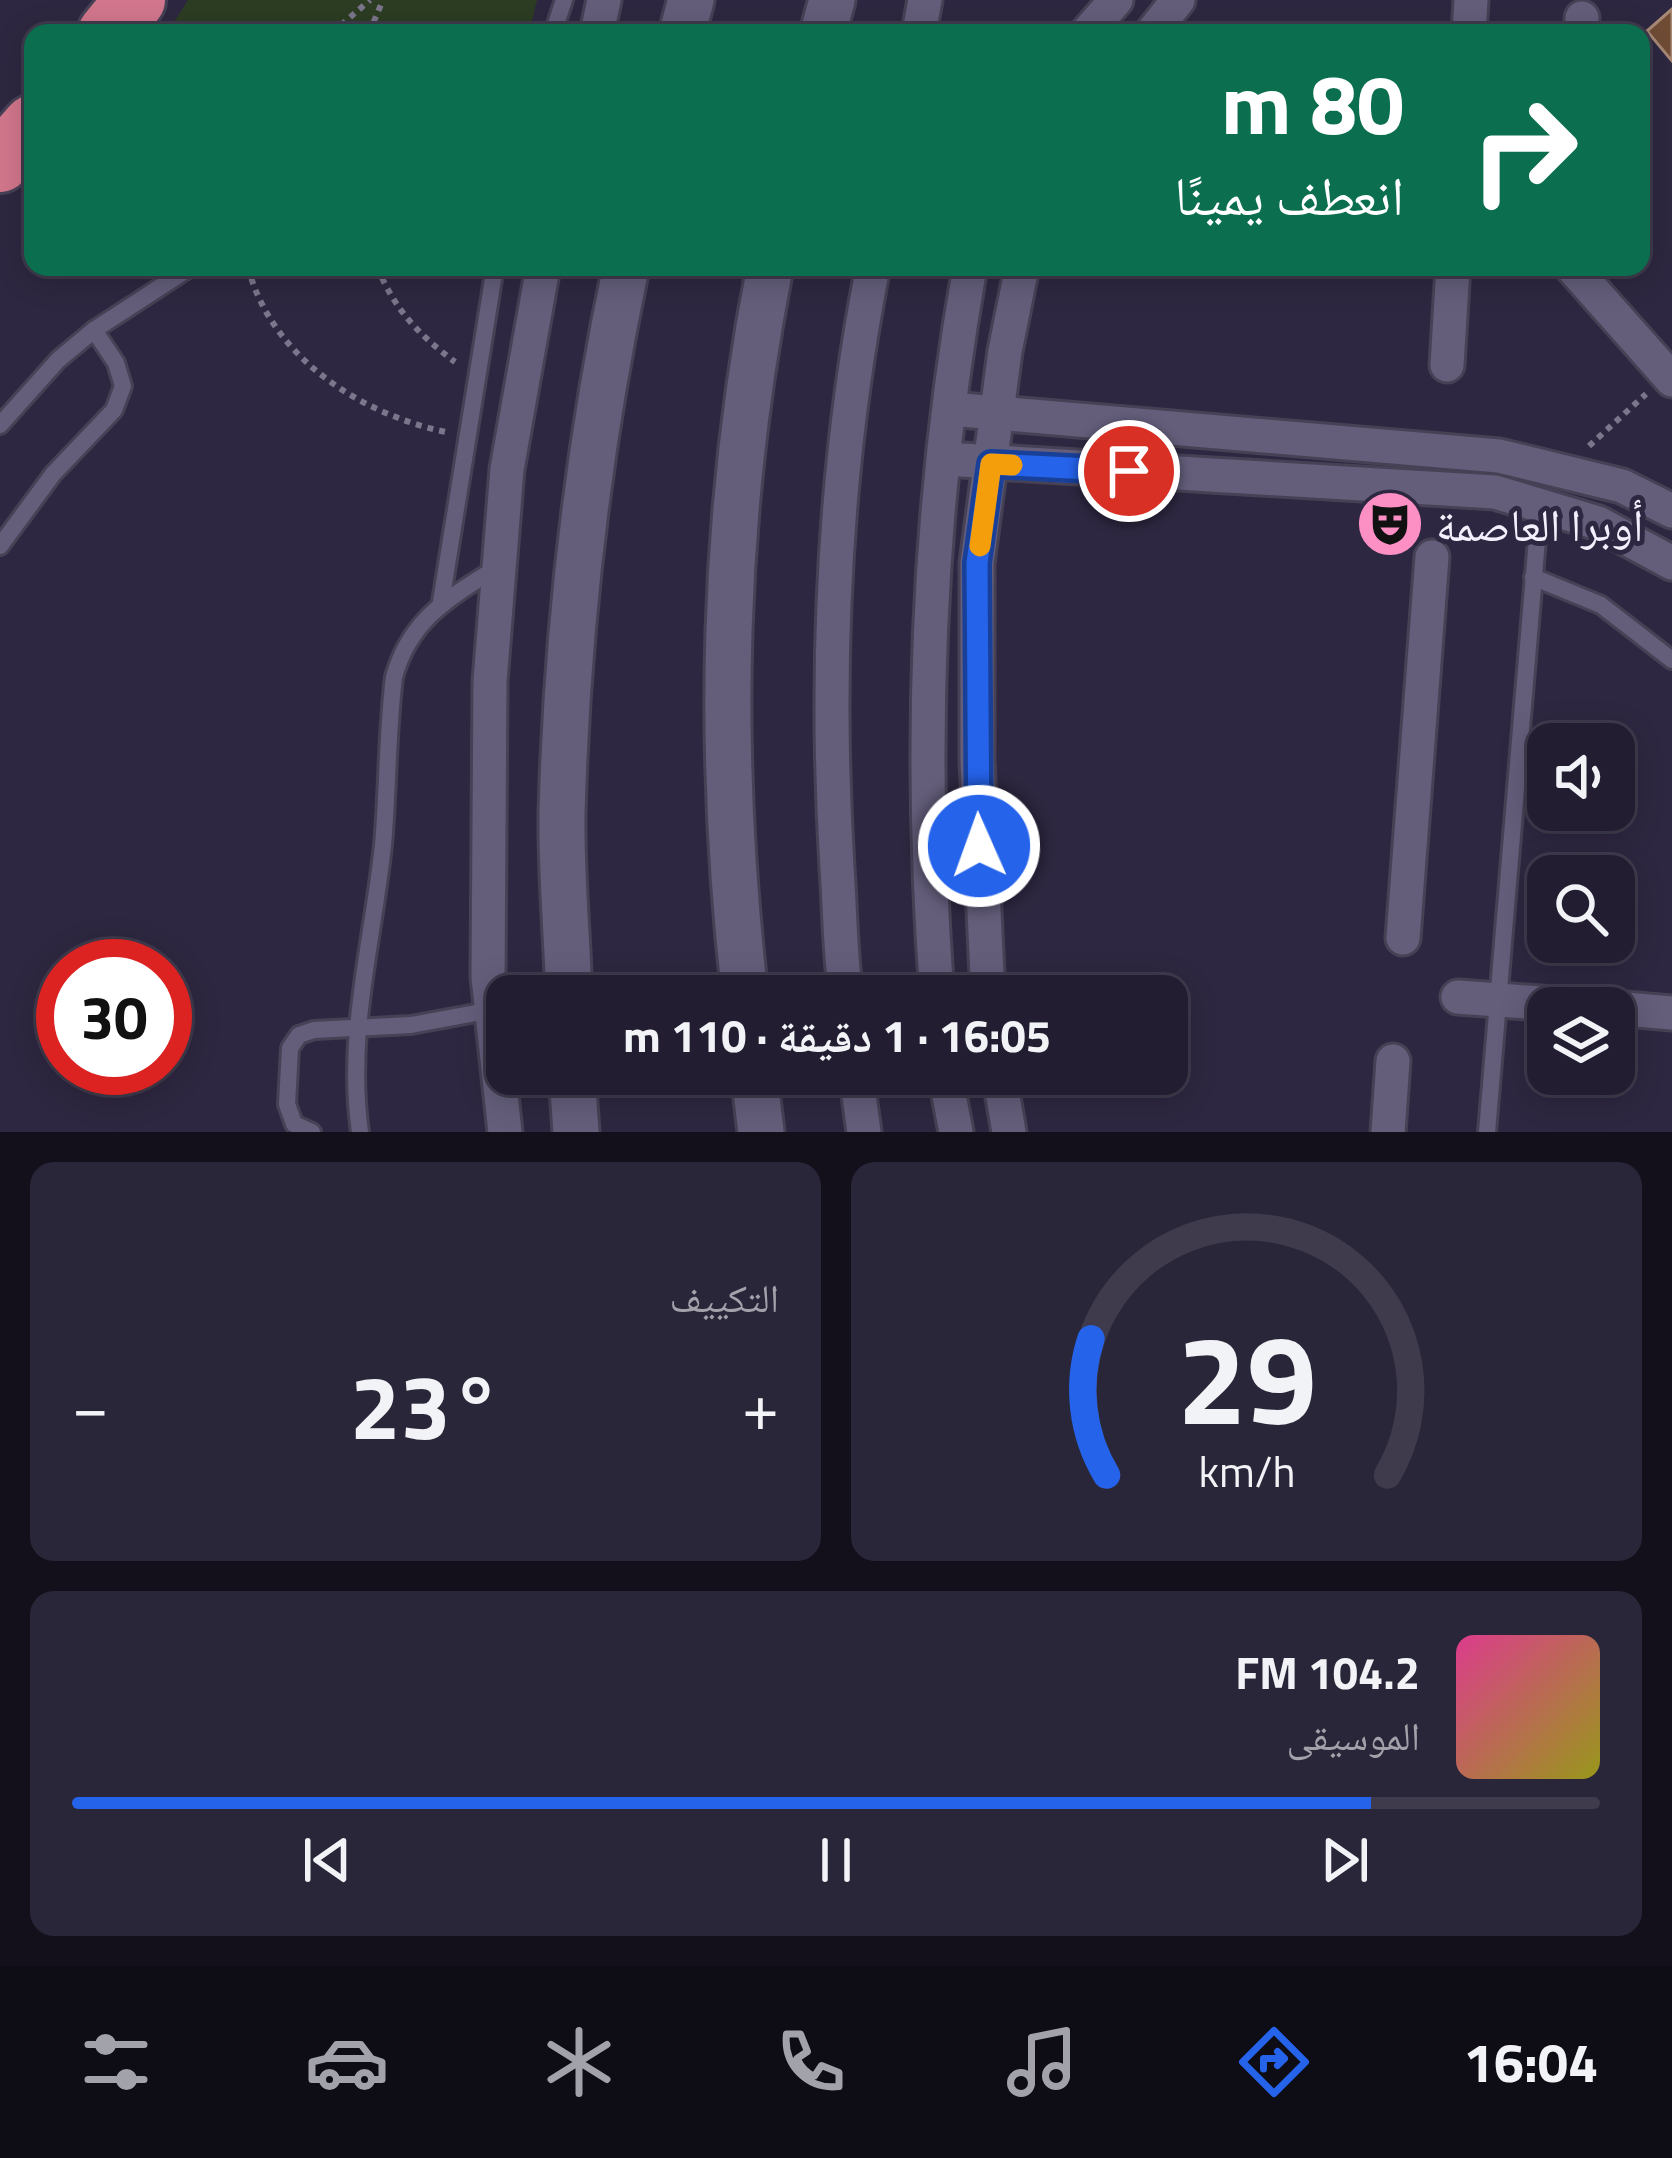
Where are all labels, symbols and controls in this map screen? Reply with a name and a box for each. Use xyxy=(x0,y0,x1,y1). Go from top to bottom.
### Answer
text: 80 m xyxy=(1221,39,1404,167)
icon: right xyxy=(1446,72,1602,228)
text: انعطف يمينًا xyxy=(1174,154,1404,236)
pin xyxy=(1078,420,1180,522)
icon: arrive xyxy=(1096,438,1162,504)
theatre icon: أوبرا العاصمة xyxy=(1355,489,1425,559)
place label: أوبرا العاصمة xyxy=(1436,490,1644,558)
map controls xyxy=(1527,723,1635,1095)
button: sound xyxy=(1527,723,1635,831)
position arrow xyxy=(916,783,1042,909)
button: search xyxy=(1527,855,1635,963)
speed limit sign: 30 xyxy=(36,939,192,1095)
button: layers xyxy=(1527,987,1635,1095)
text: 16:05 · 1 دقيقة · 110 m xyxy=(623,1001,1051,1069)
text: التكييف xyxy=(670,1268,779,1327)
text: 29 xyxy=(1177,1283,1316,1472)
text: 23° xyxy=(350,1337,501,1474)
text: − xyxy=(72,1355,109,1456)
text: + xyxy=(742,1355,779,1456)
text: km/h xyxy=(1198,1437,1295,1503)
text: 104.2 FM xyxy=(1235,1638,1420,1706)
text: الموسيقى xyxy=(1287,1706,1420,1765)
icon: previous xyxy=(294,1827,360,1893)
icon: pause xyxy=(803,1827,869,1893)
icon: next xyxy=(1312,1827,1378,1893)
icon: filters xyxy=(74,2020,158,2104)
icon: car xyxy=(305,2020,389,2104)
icon: climate xyxy=(537,2020,621,2104)
icon: phone xyxy=(769,2020,853,2104)
icon: music xyxy=(1000,2020,1084,2104)
icon: directions xyxy=(1232,2020,1316,2104)
text: 16:04 xyxy=(1463,2021,1598,2103)

